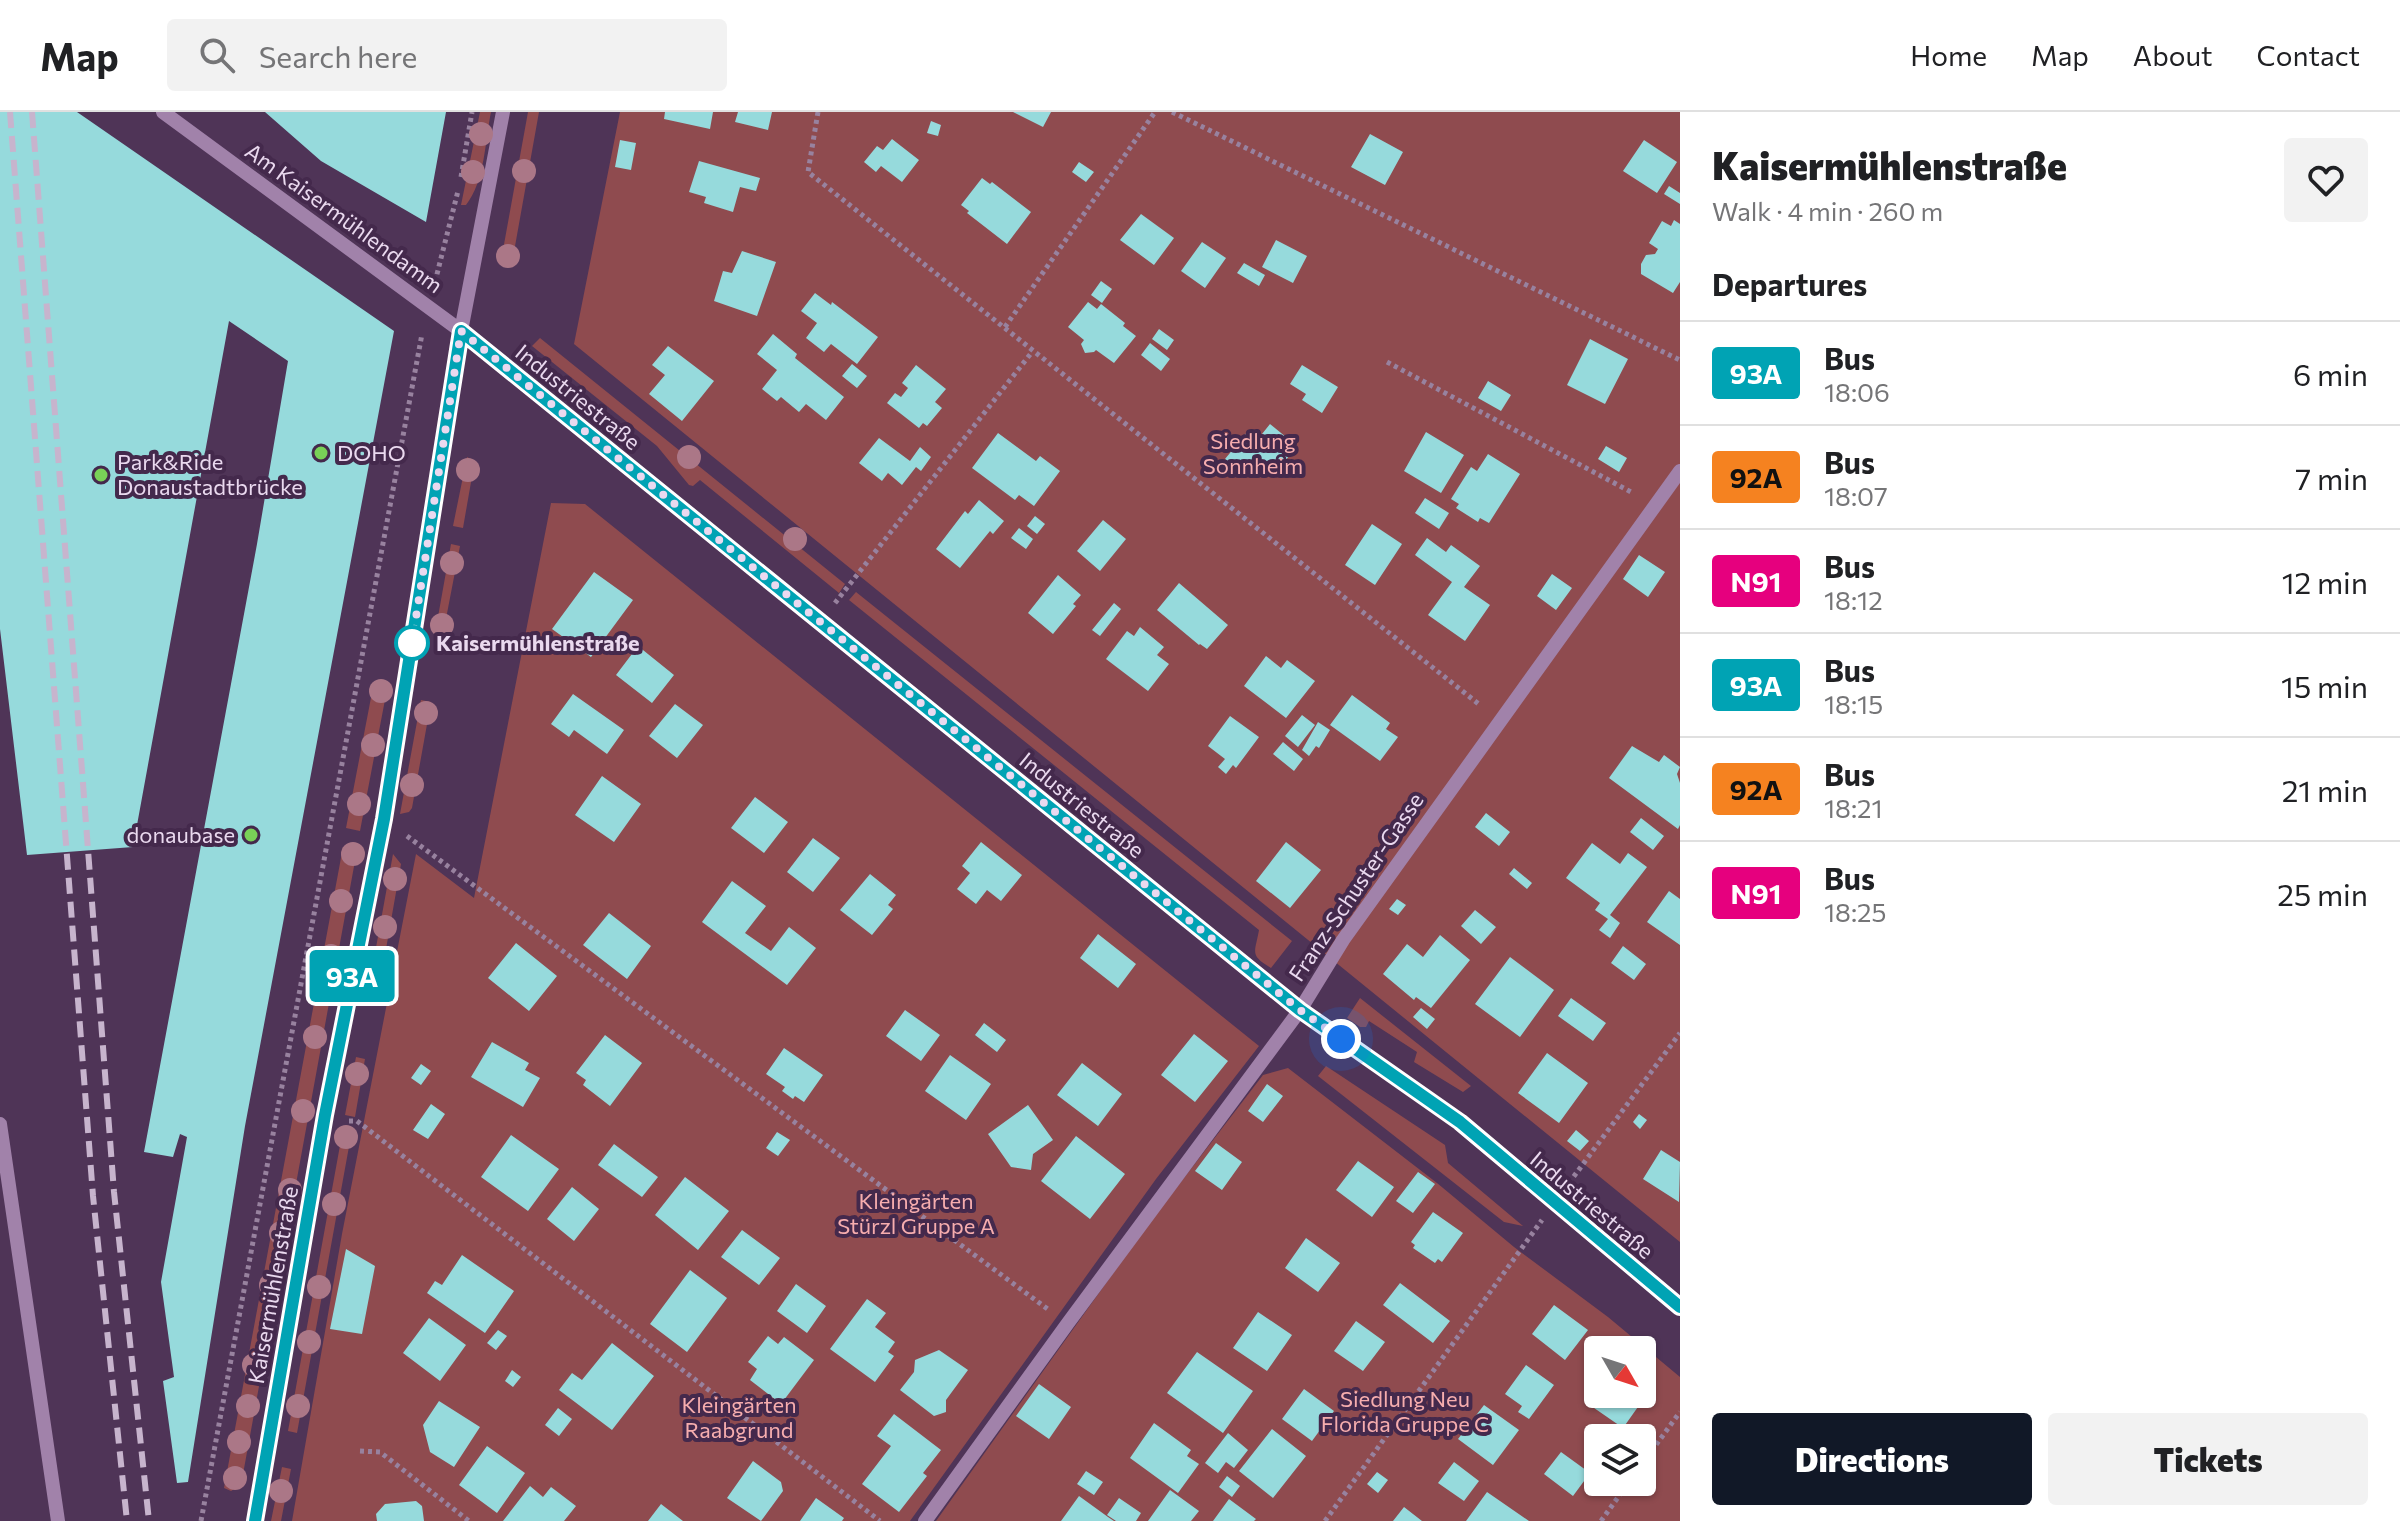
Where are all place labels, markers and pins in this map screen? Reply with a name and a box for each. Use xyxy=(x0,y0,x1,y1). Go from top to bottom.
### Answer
place label: DOHO xyxy=(337,439,406,466)
marker: DOHO xyxy=(312,444,330,462)
place label: Park&Ride Donaustadtbrücke xyxy=(117,448,303,500)
marker: Park&Ride Donaustadtbrücke xyxy=(92,466,110,484)
marker: Kaisermühlenstraße xyxy=(395,626,429,660)
place label: Kaisermühlenstraße xyxy=(436,629,640,656)
place label: donaubase xyxy=(127,821,235,848)
marker: donaubase xyxy=(242,826,260,844)

